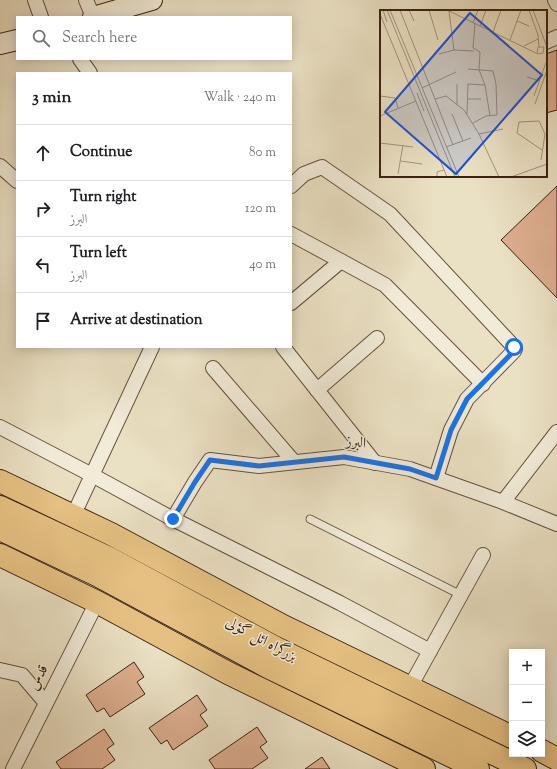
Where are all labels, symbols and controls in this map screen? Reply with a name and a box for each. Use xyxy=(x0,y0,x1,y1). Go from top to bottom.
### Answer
inset map xyxy=(380,10,547,177)
search box xyxy=(16,16,292,60)
icon: search xyxy=(30,27,52,49)
text: Search here xyxy=(62,28,137,49)
text: 3 min xyxy=(32,86,71,110)
text: Walk · 240 m xyxy=(204,89,276,107)
icon: ahead xyxy=(32,142,54,164)
text: Continue xyxy=(70,142,132,163)
text: 80 m xyxy=(249,144,276,162)
text: Turn right xyxy=(70,187,136,208)
icon: right xyxy=(32,198,54,220)
text: 120 m xyxy=(245,200,276,218)
text: البرز xyxy=(70,211,87,229)
text: Turn left xyxy=(70,243,127,264)
icon: left xyxy=(32,254,54,276)
text: 40 m xyxy=(249,256,276,274)
text: البرز xyxy=(70,267,87,285)
icon: arrive xyxy=(32,310,54,332)
text: Arrive at destination xyxy=(70,310,203,331)
route start xyxy=(505,338,523,356)
street label: البرز xyxy=(343,431,367,455)
route end xyxy=(164,510,182,528)
street label: بزرگراه ائل گؤلی xyxy=(222,612,301,668)
map controls xyxy=(509,649,545,757)
button: + xyxy=(509,649,545,685)
street label: قدس xyxy=(24,661,54,695)
button: − xyxy=(509,685,545,721)
button: layers xyxy=(509,721,545,757)

